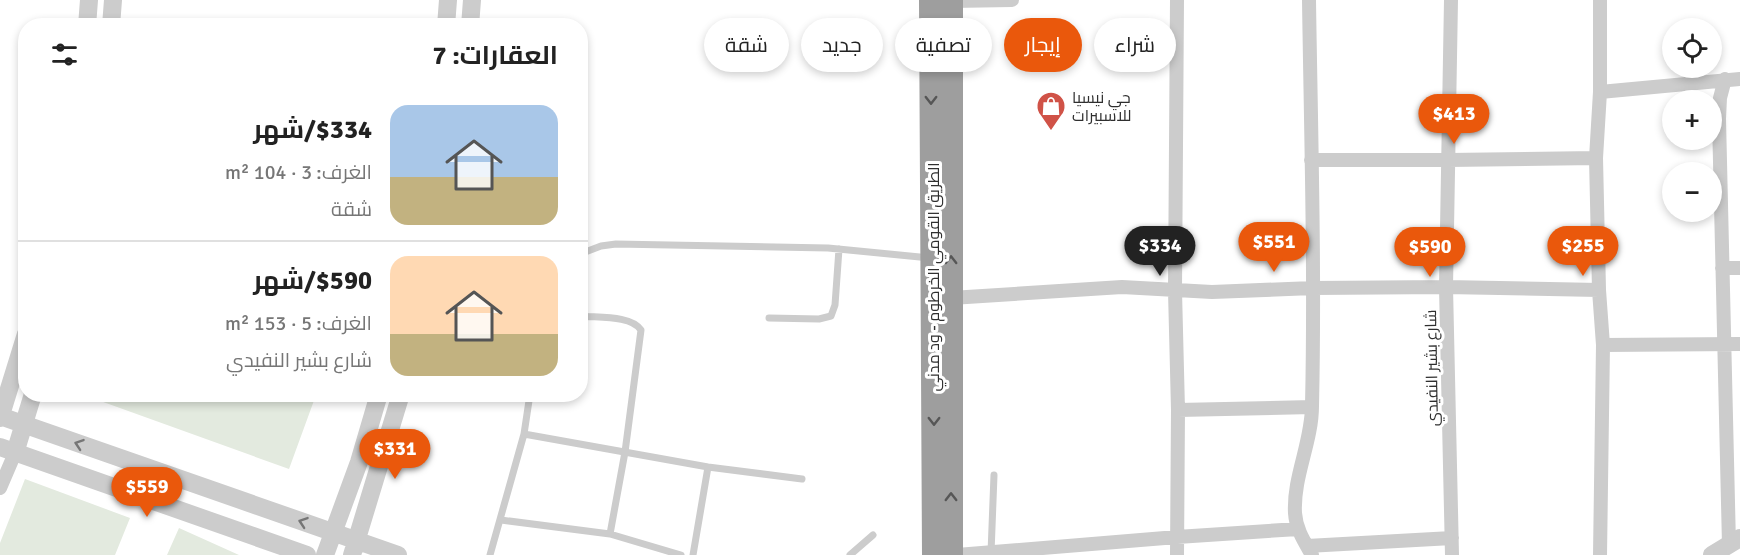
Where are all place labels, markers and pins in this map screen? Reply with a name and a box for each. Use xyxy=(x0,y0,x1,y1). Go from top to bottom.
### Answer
place label: جي نيسيا للاسبيرات xyxy=(1072,88,1132,126)
shop icon: جي نيسيا للاسبيرات xyxy=(1035,90,1067,132)
pin: $413 xyxy=(1418,94,1490,145)
pin: $551 xyxy=(1238,222,1310,273)
pin: $334 xyxy=(1124,226,1196,277)
pin: $255 xyxy=(1547,226,1619,277)
pin: $590 xyxy=(1394,227,1466,278)
pin: $331 xyxy=(359,429,431,480)
pin: $559 xyxy=(111,467,183,518)

